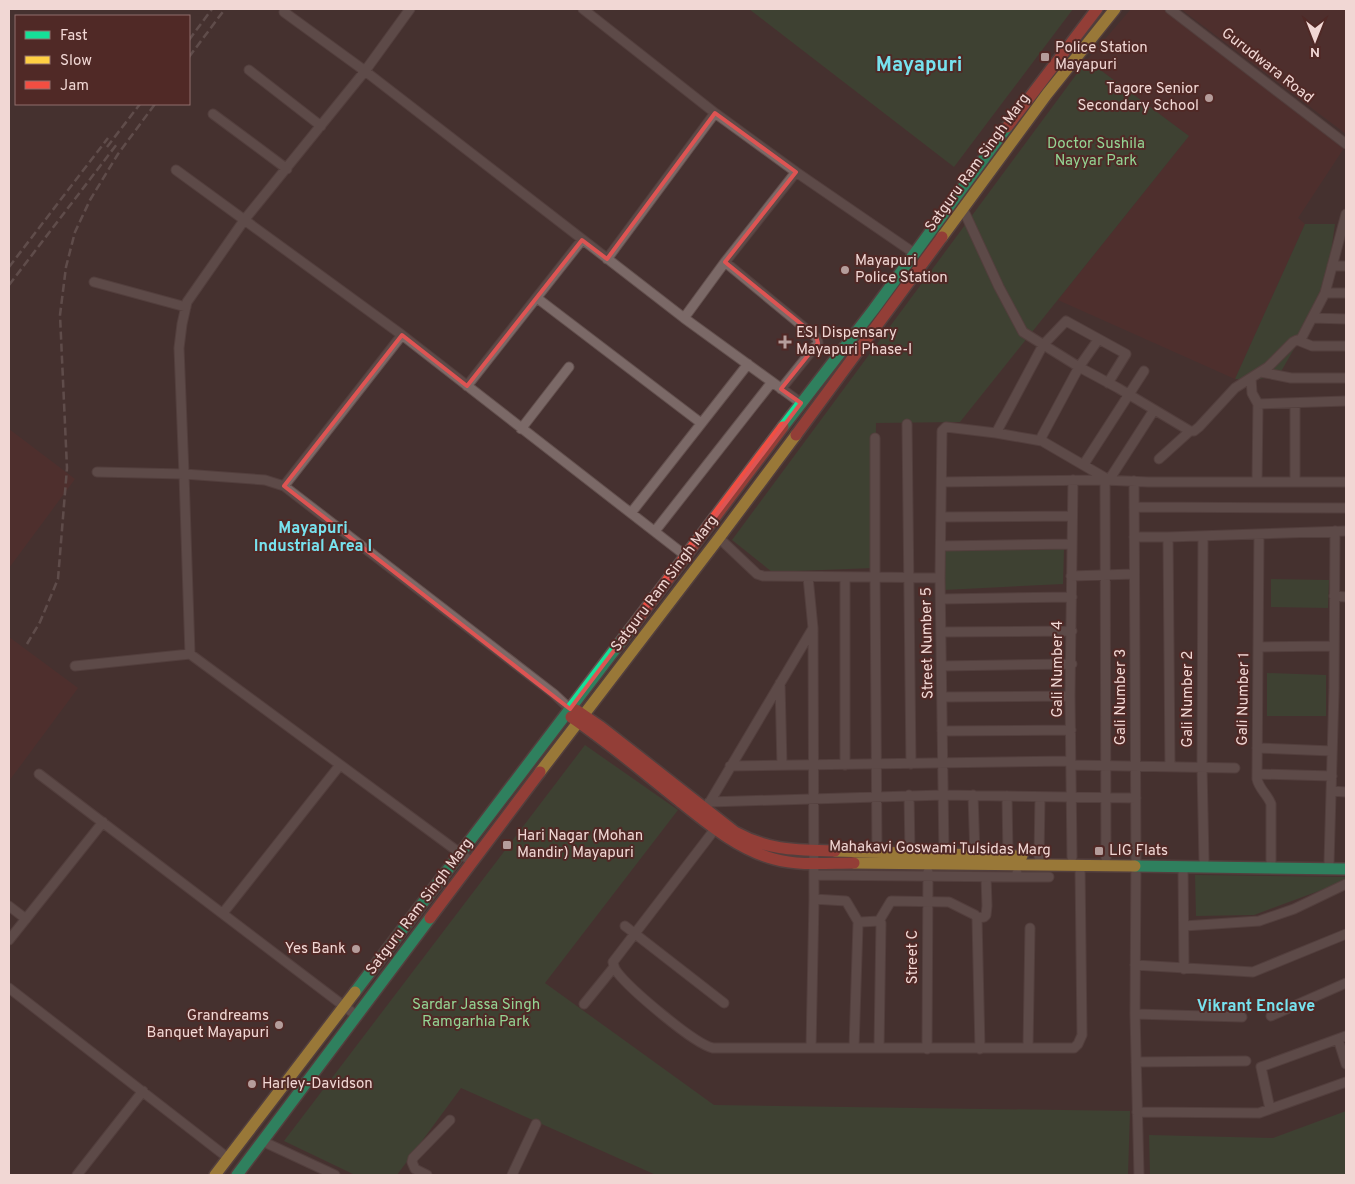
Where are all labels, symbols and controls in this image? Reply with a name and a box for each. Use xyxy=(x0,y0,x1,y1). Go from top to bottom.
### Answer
legend xyxy=(15,15,190,105)
north arrow xyxy=(1290,15,1340,65)
street label: Gurudwara Road xyxy=(1217,24,1317,108)
text: Fast xyxy=(60,27,88,46)
place label: Police Station Mayapuri xyxy=(1055,39,1148,75)
text: N xyxy=(1310,43,1320,60)
marker: Police Station Mayapuri xyxy=(1039,51,1051,63)
text: Slow xyxy=(60,52,92,71)
district label: Mayapuri xyxy=(876,53,962,79)
text: Jam xyxy=(60,77,89,96)
place label: Tagore Senior Secondary School xyxy=(1078,80,1199,116)
street label: Satguru Ram Singh Marg xyxy=(921,90,1035,236)
marker: Tagore Senior Secondary School xyxy=(1203,92,1215,104)
park label: Doctor Sushila Nayyar Park xyxy=(1047,135,1145,171)
place label: Mayapuri Police Station xyxy=(855,252,948,288)
marker: Mayapuri Police Station xyxy=(839,264,851,276)
place label: ESI Dispensary Mayapuri Phase-I xyxy=(796,324,912,360)
marker: ESI Dispensary Mayapuri Phase-I xyxy=(778,335,792,349)
street label: Satguru Ram Singh Marg xyxy=(607,512,723,656)
district label: Mayapuri Industrial Area I xyxy=(254,519,372,557)
street label: Street Number 5 xyxy=(918,587,938,699)
street label: Gali Number 4 xyxy=(1049,621,1068,717)
street label: Gali Number 3 xyxy=(1112,649,1131,745)
street label: Gali Number 2 xyxy=(1179,651,1198,747)
street label: Gali Number 1 xyxy=(1234,652,1254,746)
place label: Hari Nagar (Mohan Mandir) Mayapuri xyxy=(517,827,643,863)
street label: Satguru Ram Singh Marg xyxy=(362,835,478,979)
street label: Mahakavi Goswami Tulsidas Marg xyxy=(829,838,1051,860)
marker: Hari Nagar (Mohan Mandir) Mayapuri xyxy=(501,839,513,851)
place label: LIG Flats xyxy=(1109,842,1168,861)
marker: LIG Flats xyxy=(1093,845,1105,857)
street label: Street C xyxy=(904,930,923,984)
place label: Yes Bank xyxy=(285,940,346,959)
marker: Yes Bank xyxy=(350,943,362,955)
park label: Sardar Jassa Singh Ramgarhia Park xyxy=(412,996,540,1032)
district label: Vikrant Enclave xyxy=(1197,997,1315,1017)
place label: Grandreams Banquet Mayapuri xyxy=(147,1007,269,1043)
marker: Grandreams Banquet Mayapuri xyxy=(273,1019,285,1031)
place label: Harley-Davidson xyxy=(262,1075,373,1094)
marker: Harley-Davidson xyxy=(246,1078,258,1090)

